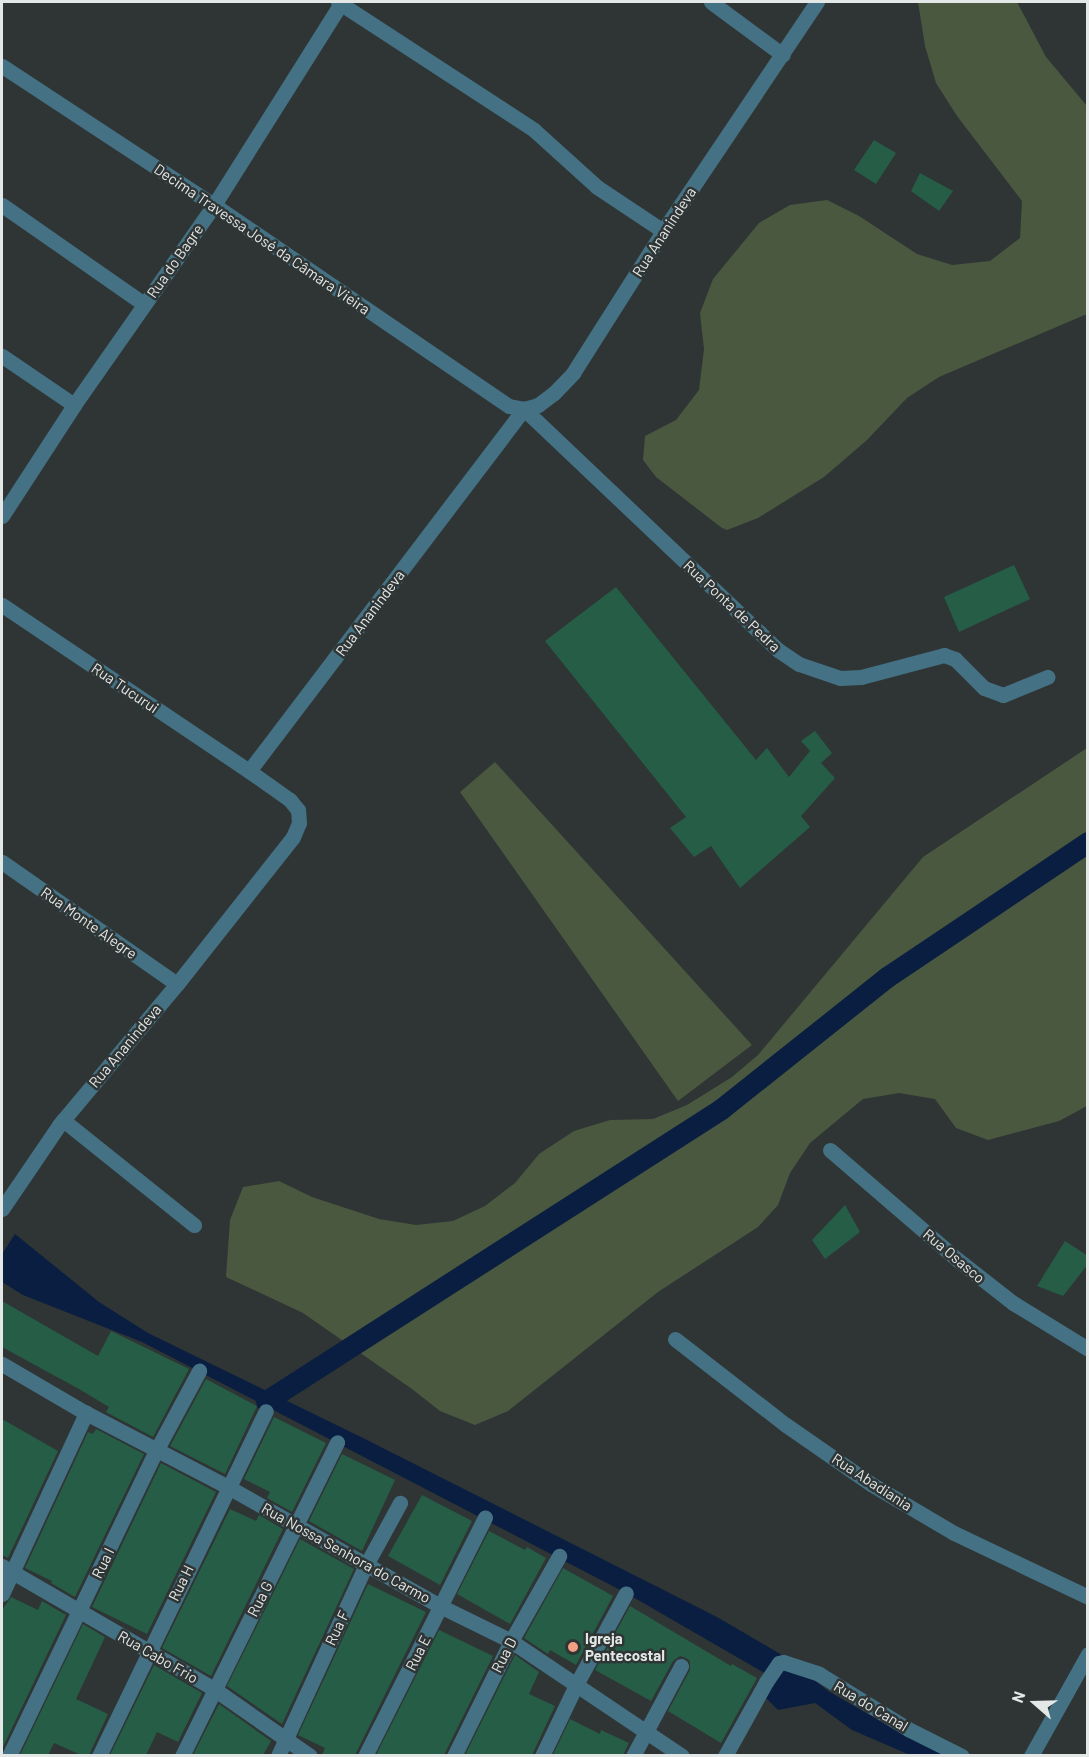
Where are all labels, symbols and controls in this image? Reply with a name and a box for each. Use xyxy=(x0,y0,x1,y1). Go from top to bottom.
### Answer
street label: Decima Travessa José da Câmara Vieira xyxy=(151,160,373,318)
street label: Rua Ananindeva xyxy=(628,184,700,280)
street label: Rua do Bagre xyxy=(143,221,207,301)
street label: Rua Ponta de Pedra xyxy=(680,556,784,656)
street label: Rua Ananindeva xyxy=(332,566,408,660)
street label: Rua Tucurui xyxy=(88,659,162,717)
street label: Rua Monte Alegre xyxy=(38,883,140,963)
street label: Rua Ananindeva xyxy=(85,1001,165,1091)
street label: Rua Osasco xyxy=(919,1225,989,1287)
street label: Rua Abadiania xyxy=(828,1449,916,1515)
street label: Rua Nossa Senhora do Carmo xyxy=(258,1499,434,1607)
street label: Rua I xyxy=(88,1545,118,1581)
street label: Rua H xyxy=(165,1562,197,1604)
street label: Rua G xyxy=(244,1578,276,1620)
street label: Rua F xyxy=(321,1608,353,1648)
street label: Rua Cabo Frio xyxy=(115,1627,201,1687)
place label: Igreja Pentecostal xyxy=(585,1629,665,1664)
street label: Rua E xyxy=(402,1632,434,1674)
street label: Rua D xyxy=(488,1634,520,1676)
marker: Igreja Pentecostal xyxy=(566,1640,580,1654)
north arrow xyxy=(1005,1673,1065,1733)
street label: Rua do Canal xyxy=(831,1677,911,1735)
text: N xyxy=(1007,1688,1028,1705)

